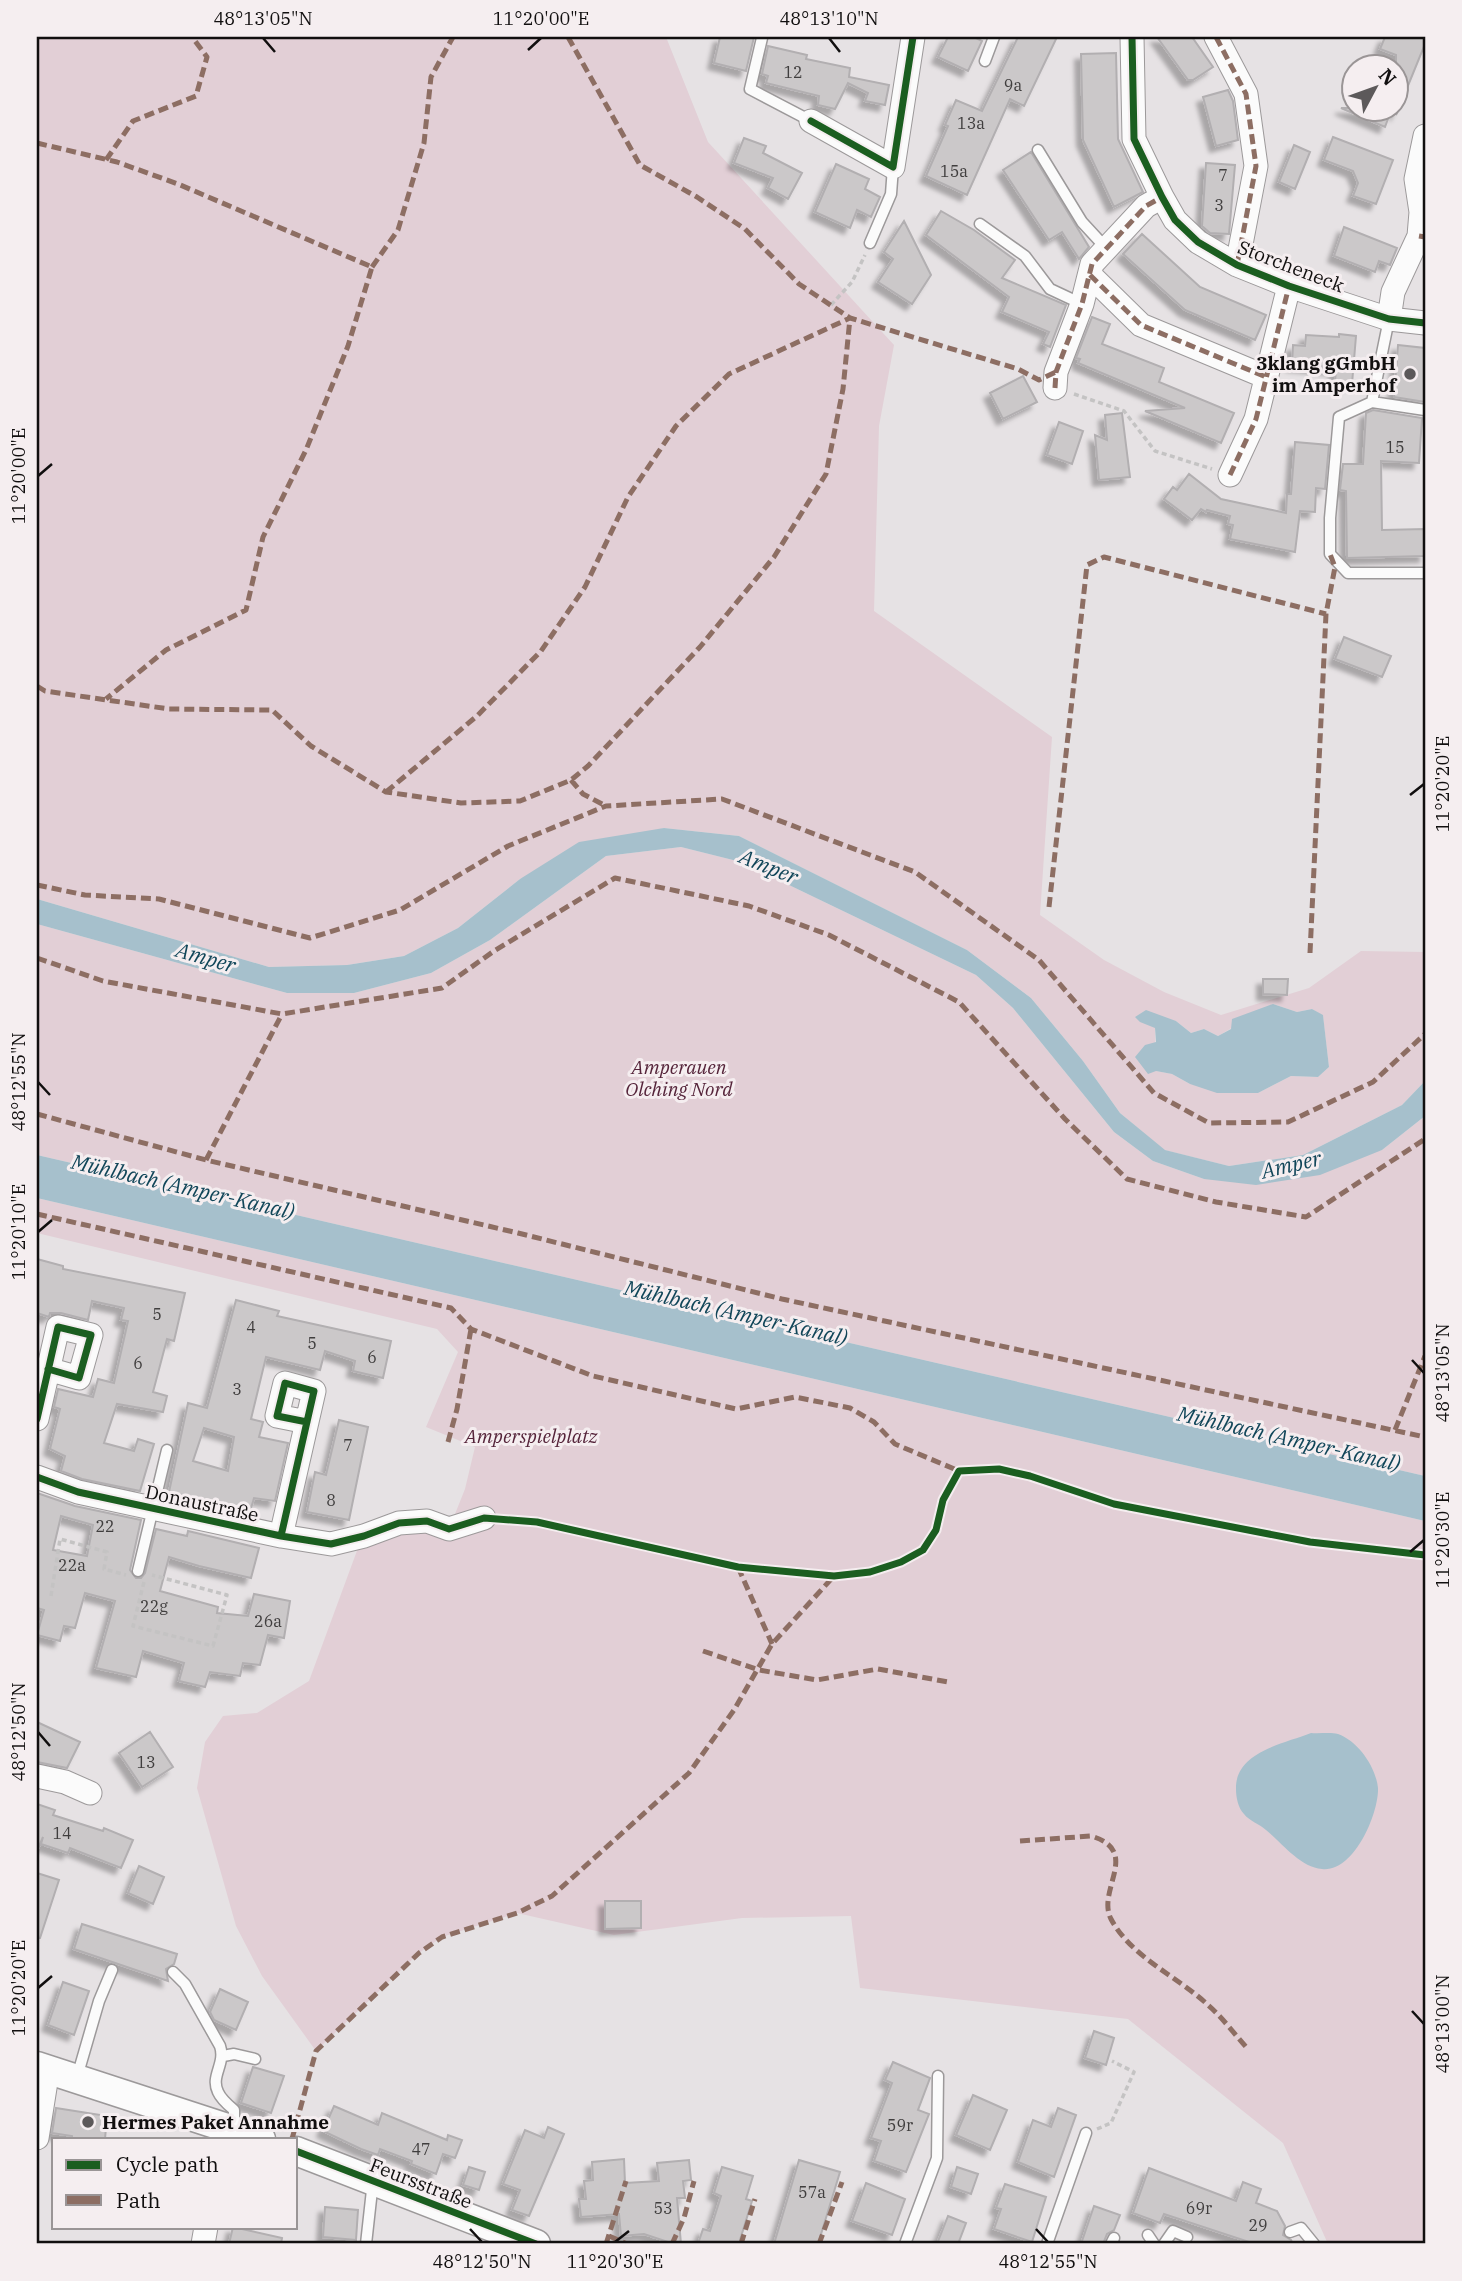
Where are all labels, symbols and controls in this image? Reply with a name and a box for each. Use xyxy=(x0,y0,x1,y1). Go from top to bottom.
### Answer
text: 48°13'05"N xyxy=(214,7,313,30)
text: 11°20'00"E xyxy=(493,7,589,30)
text: 48°13'10"N xyxy=(780,7,879,30)
north arrow xyxy=(1340,52,1410,122)
house number: 12 xyxy=(783,62,803,82)
text: N xyxy=(1374,63,1402,90)
house number: 9a xyxy=(1004,75,1022,95)
house number: 13a xyxy=(957,113,985,133)
house number: 15a xyxy=(940,161,968,181)
house number: 7 xyxy=(1218,165,1228,185)
house number: 3 xyxy=(1214,195,1224,215)
street label: Storcheneck xyxy=(1234,235,1348,297)
place label: 3klang gGmbH im Amperhof xyxy=(1256,351,1398,397)
marker: 3klang gGmbH im Amperhof xyxy=(1402,366,1418,382)
text: 11°20'00"E xyxy=(7,428,30,524)
house number: 15 xyxy=(1385,437,1405,457)
text: 11°20'20"E xyxy=(1431,736,1454,832)
water label: Amper xyxy=(734,841,803,891)
water label: Amper xyxy=(171,935,240,979)
text: 48°12'55"N xyxy=(7,1033,30,1132)
park label: Amperauen Olching Nord xyxy=(625,1055,733,1101)
water label: Amper xyxy=(1256,1143,1325,1185)
water label: Mühlbach (Amper-Kanal) xyxy=(68,1146,297,1225)
text: 11°20'10"E xyxy=(7,1184,30,1280)
water label: Mühlbach (Amper-Kanal) xyxy=(621,1272,850,1351)
house number: 5 xyxy=(152,1304,162,1324)
house number: 4 xyxy=(246,1317,256,1337)
text: 48°13'05"N xyxy=(1431,1324,1454,1423)
house number: 5 xyxy=(307,1333,317,1353)
house number: 6 xyxy=(367,1347,377,1367)
house number: 6 xyxy=(133,1353,143,1373)
house number: 3 xyxy=(232,1379,242,1399)
water label: Mühlbach (Amper-Kanal) xyxy=(1174,1398,1403,1477)
park label: Amperspielplatz xyxy=(463,1424,598,1448)
house number: 7 xyxy=(343,1435,353,1455)
street label: Donaustraße xyxy=(143,1479,261,1527)
house number: 8 xyxy=(326,1490,336,1510)
text: 11°20'30"E xyxy=(1431,1492,1454,1588)
house number: 22 xyxy=(95,1516,115,1536)
house number: 22a xyxy=(58,1555,86,1575)
house number: 22g xyxy=(140,1596,168,1616)
house number: 26a xyxy=(254,1611,282,1631)
text: 48°12'50"N xyxy=(7,1683,30,1782)
house number: 13 xyxy=(136,1752,156,1772)
house number: 14 xyxy=(52,1823,72,1843)
text: 11°20'20"E xyxy=(7,1940,30,2036)
text: 48°13'00"N xyxy=(1431,1975,1454,2074)
place label: Hermes Paket Annahme xyxy=(102,2110,329,2134)
marker: Hermes Paket Annahme xyxy=(80,2114,96,2130)
house number: 59r xyxy=(887,2115,913,2135)
legend xyxy=(52,2138,298,2228)
house number: 47 xyxy=(411,2139,431,2159)
text: Cycle path xyxy=(116,2150,219,2178)
street label: Feursstraße xyxy=(366,2153,476,2213)
house number: 57a xyxy=(798,2182,826,2202)
text: Path xyxy=(116,2186,161,2214)
house number: 53 xyxy=(653,2198,673,2218)
house number: 69r xyxy=(1186,2198,1212,2218)
house number: 29 xyxy=(1248,2215,1268,2235)
text: 48°12'50"N xyxy=(433,2250,532,2273)
text: 11°20'30"E xyxy=(567,2250,663,2273)
text: 48°12'55"N xyxy=(999,2250,1098,2273)

